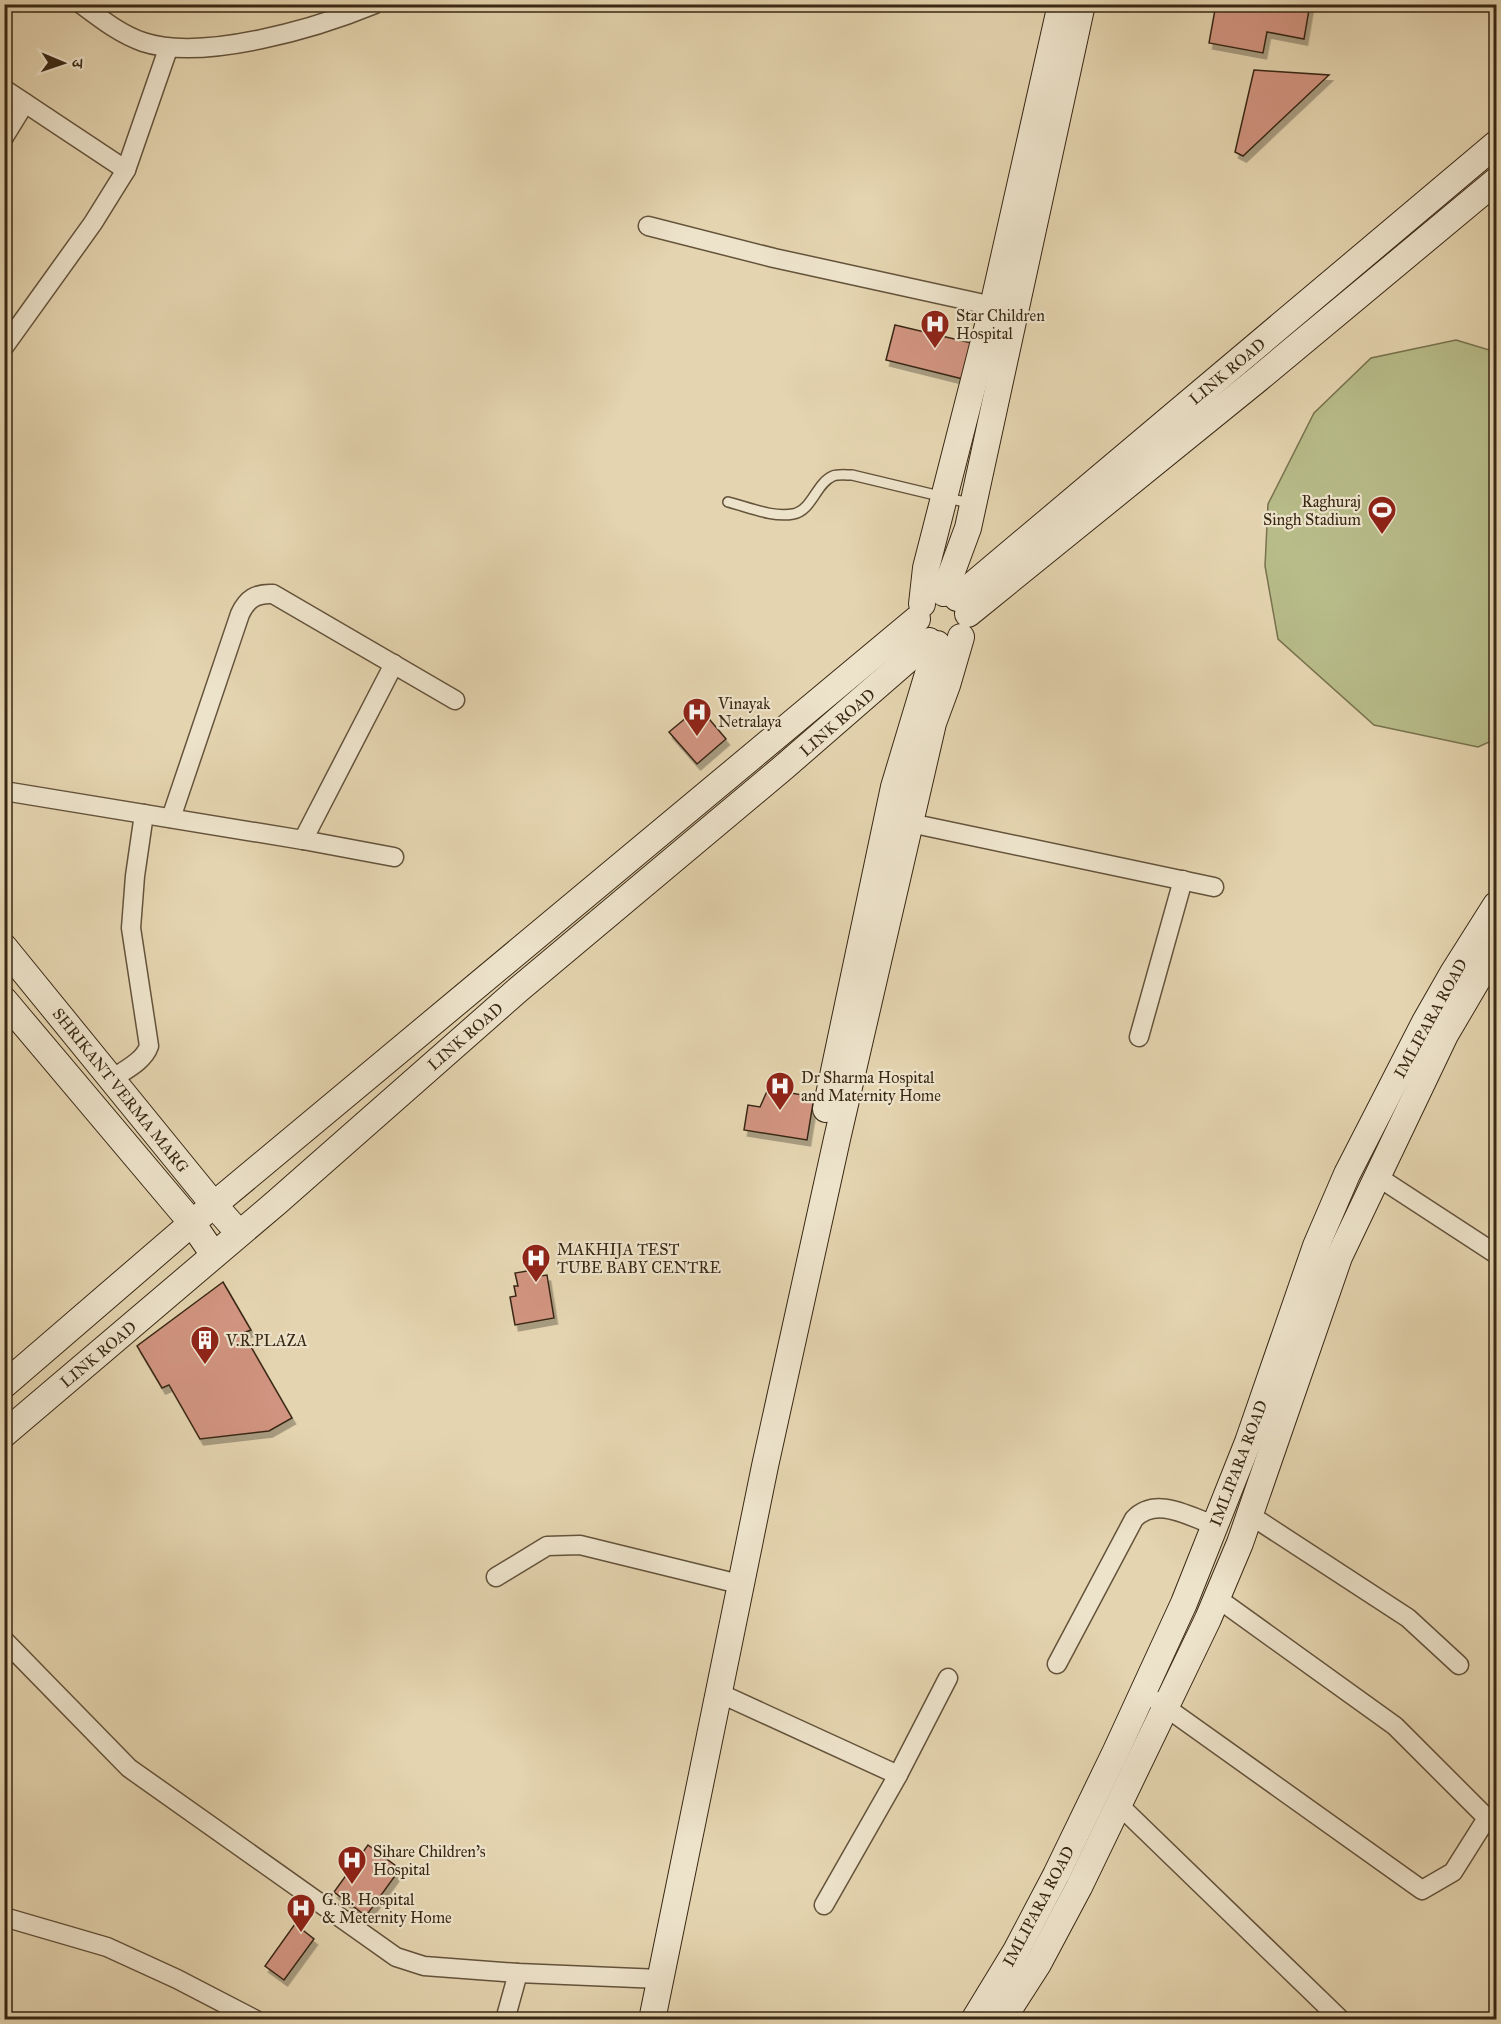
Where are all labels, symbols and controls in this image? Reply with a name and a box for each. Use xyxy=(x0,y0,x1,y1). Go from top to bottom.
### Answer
north arrow xyxy=(33,33,93,93)
text: उ xyxy=(68,58,87,70)
place label: Star Children Hospital xyxy=(956,306,1045,343)
hospital icon: Star Children Hospital xyxy=(919,308,951,350)
street label: LINK ROAD xyxy=(1185,334,1269,409)
place label: Raghuraj Singh Stadium xyxy=(1263,492,1362,530)
sports icon: Raghuraj Singh Stadium xyxy=(1366,494,1398,536)
street label: LINK ROAD xyxy=(796,685,879,760)
place label: Vinayak Netralaya xyxy=(717,694,782,731)
hospital icon: Vinayak Netralaya xyxy=(681,696,713,738)
street label: IMLIPARA ROAD xyxy=(1390,955,1471,1081)
street label: LINK ROAD xyxy=(424,999,507,1074)
street label: SHRIKANT VERMA MARG xyxy=(49,1004,193,1176)
place label: Dr Sharma Hospital and Maternity Home xyxy=(801,1068,941,1105)
hospital icon: Dr Sharma Hospital and Maternity Home xyxy=(764,1070,796,1112)
place label: MAKHIJA TEST TUBE BABY CENTRE xyxy=(557,1240,721,1277)
hospital icon: MAKHIJA TEST TUBE BABY CENTRE xyxy=(520,1242,552,1284)
street label: LINK ROAD xyxy=(56,1317,140,1392)
building icon: V.R.PLAZA xyxy=(189,1324,221,1366)
place label: V.R.PLAZA xyxy=(225,1331,308,1350)
street label: IMLIPARA ROAD xyxy=(1206,1398,1271,1529)
place label: Sihare Children's Hospital xyxy=(373,1842,486,1879)
street label: IMLIPARA ROAD xyxy=(999,1843,1078,1970)
hospital icon: Sihare Children's Hospital xyxy=(336,1844,368,1886)
place label: G. B. Hospital & Meternity Home xyxy=(322,1890,452,1927)
hospital icon: G. B. Hospital & Meternity Home xyxy=(285,1892,317,1934)

